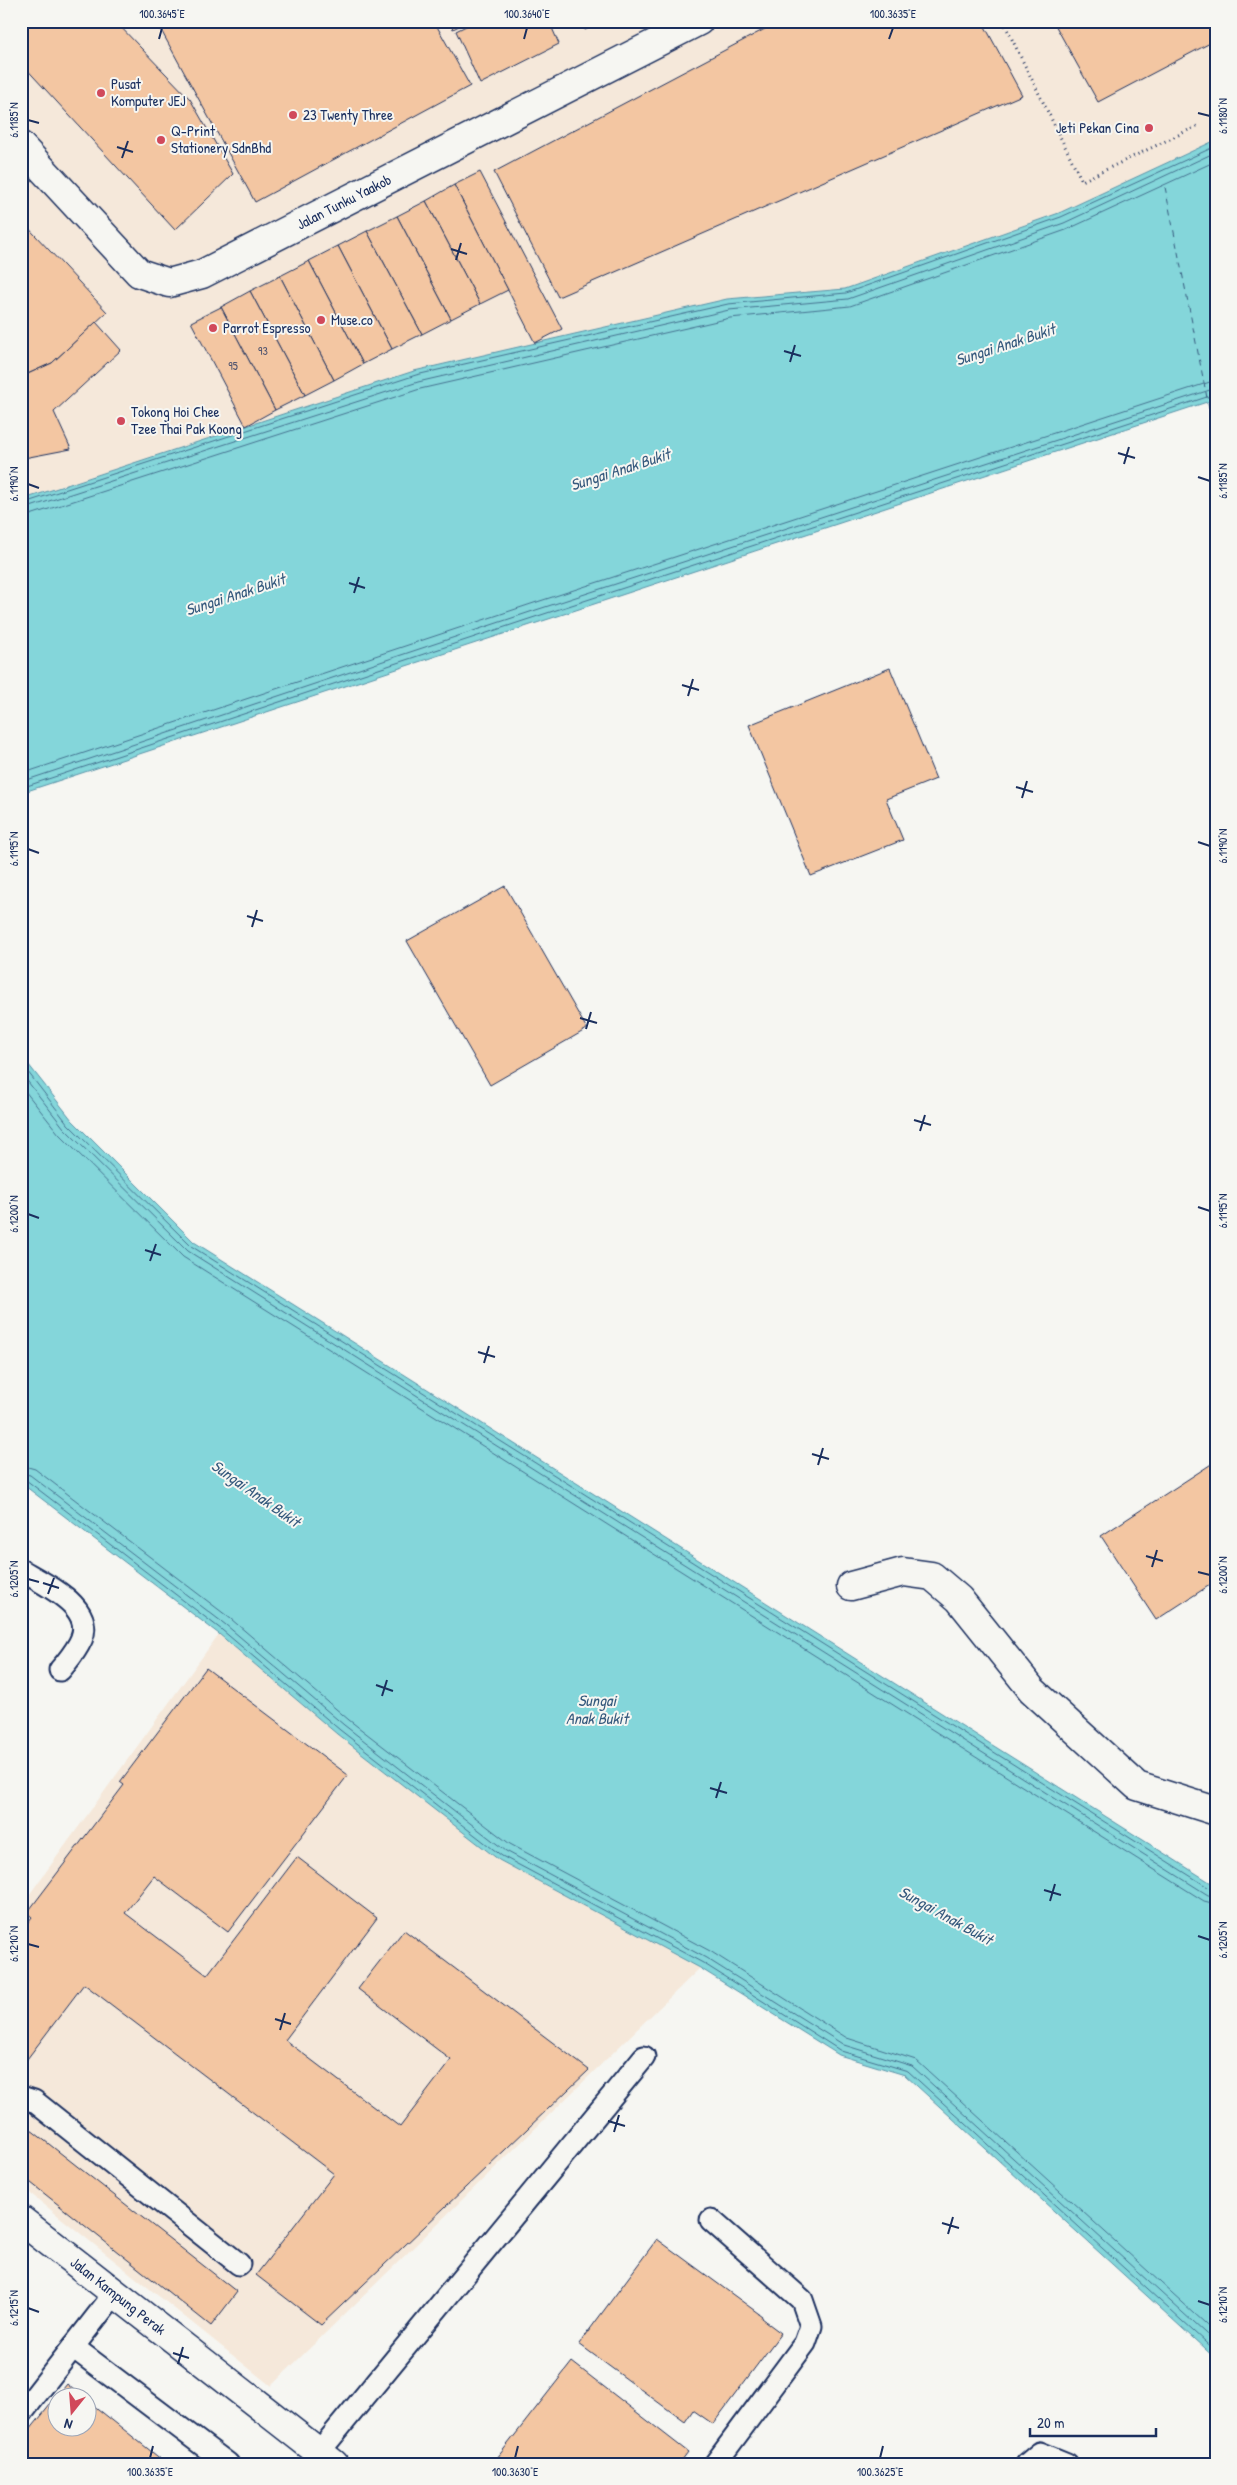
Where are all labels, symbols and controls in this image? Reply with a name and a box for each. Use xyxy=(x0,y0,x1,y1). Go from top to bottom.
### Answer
text: 100.3645°E xyxy=(139,5,185,22)
text: 100.3640°E xyxy=(504,5,551,22)
text: 100.3635°E xyxy=(870,5,917,22)
place label: Pusat Komputer JEJ xyxy=(111,73,186,111)
marker: Pusat Komputer JEJ xyxy=(95,87,107,99)
text: 6.1180°N xyxy=(1214,98,1231,134)
text: 6.1185°N xyxy=(5,102,22,138)
place label: 23 Twenty Three xyxy=(303,104,393,125)
marker: 23 Twenty Three xyxy=(287,109,299,121)
place label: Jeti Pekan Cina xyxy=(1056,117,1139,138)
place label: Q-Print Stationery SdnBhd xyxy=(171,120,271,158)
marker: Jeti Pekan Cina xyxy=(1143,122,1155,134)
marker: Q-Print Stationery SdnBhd xyxy=(155,134,167,146)
street label: Jalan Tunku Yaakob xyxy=(293,169,395,234)
place label: Muse.co xyxy=(331,309,373,330)
marker: Muse.co xyxy=(315,314,327,326)
place label: Parrot Espresso xyxy=(223,317,310,338)
water label: Sungai Anak Bukit xyxy=(952,317,1060,370)
marker: Parrot Espresso xyxy=(207,322,219,334)
house number: 93 xyxy=(258,342,268,359)
house number: 95 xyxy=(228,357,238,374)
place label: Tokong Hoi Chee Tzee Thai Pak Koong xyxy=(131,401,242,439)
marker: Tokong Hoi Chee Tzee Thai Pak Koong xyxy=(115,415,127,427)
water label: Sungai Anak Bukit xyxy=(567,442,675,495)
text: 6.1185°N xyxy=(1214,463,1231,499)
text: 6.1190°N xyxy=(5,466,22,502)
water label: Sungai Anak Bukit xyxy=(182,567,290,620)
text: 6.1190°N xyxy=(1214,828,1231,864)
text: 6.1195°N xyxy=(5,832,22,866)
text: 6.1195°N xyxy=(1214,1194,1231,1228)
text: 6.1200°N xyxy=(5,1195,22,1233)
water label: Sungai Anak Bukit xyxy=(207,1454,307,1533)
text: 6.1200°N xyxy=(1214,1556,1231,1594)
text: 6.1205°N xyxy=(5,1561,22,1597)
water label: Sungai Anak Bukit xyxy=(566,1689,630,1729)
water label: Sungai Anak Bukit xyxy=(895,1880,999,1951)
text: 6.1205°N xyxy=(1214,1922,1231,1958)
text: 6.1210°N xyxy=(5,1926,22,1962)
street label: Jalan Kampung Perak xyxy=(66,2252,170,2340)
text: 6.1210°N xyxy=(1214,2287,1231,2323)
text: 6.1215°N xyxy=(5,2290,22,2326)
north arrow xyxy=(48,2388,98,2438)
scale bar xyxy=(1030,2405,1156,2437)
text: 20 m xyxy=(1037,2412,1064,2433)
text: N xyxy=(61,2415,74,2435)
text: 100.3635°E xyxy=(127,2463,174,2480)
text: 100.3630°E xyxy=(492,2463,539,2480)
text: 100.3625°E xyxy=(857,2463,904,2480)

